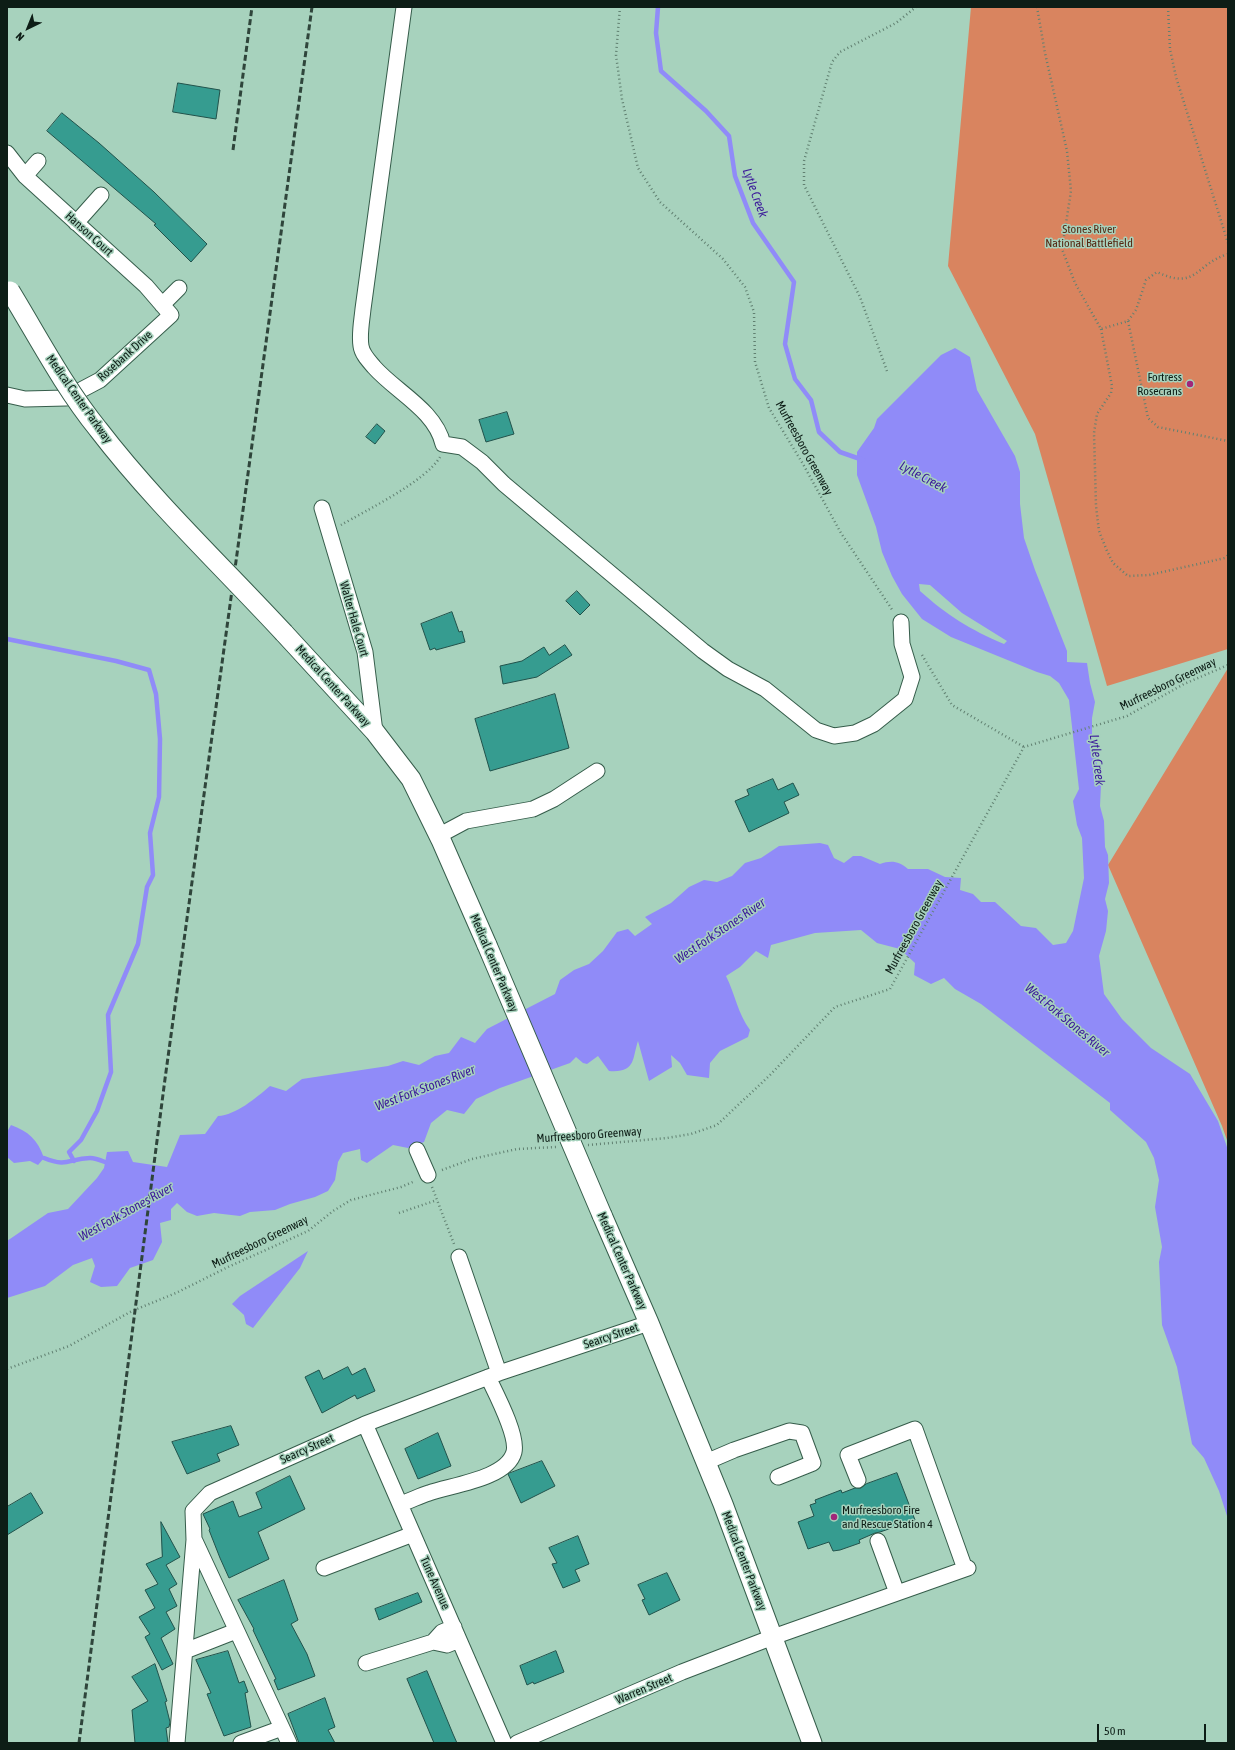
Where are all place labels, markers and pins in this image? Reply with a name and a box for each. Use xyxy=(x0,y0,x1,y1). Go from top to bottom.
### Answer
place label: Fortress Rosecrans xyxy=(1137,370,1182,398)
marker: Fortress Rosecrans xyxy=(1185,379,1195,389)
place label: Murfreesboro Fire and Rescue Station 4 xyxy=(842,1503,933,1531)
marker: Murfreesboro Fire and Rescue Station 4 xyxy=(829,1512,839,1522)

